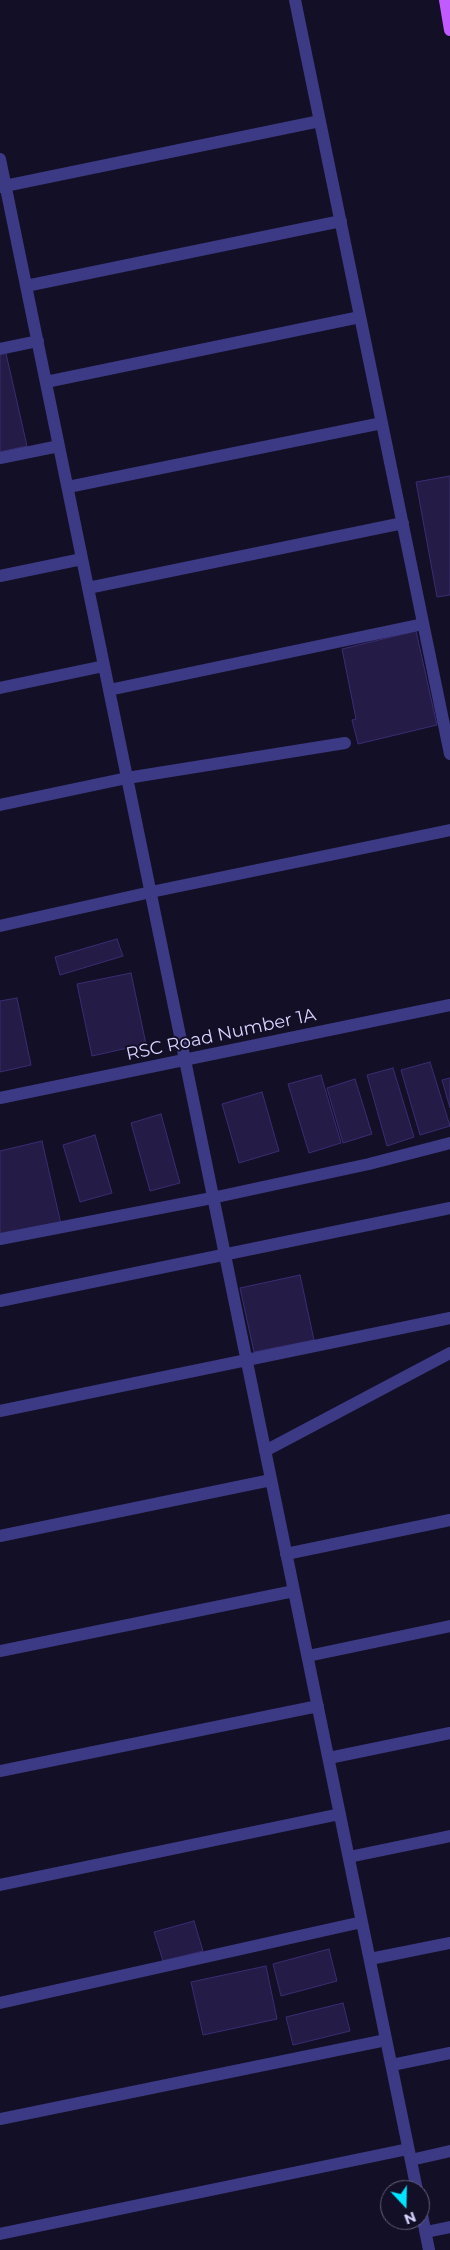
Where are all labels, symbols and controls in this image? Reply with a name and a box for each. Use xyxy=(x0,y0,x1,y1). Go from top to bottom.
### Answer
street label: RSC Road Number 1A xyxy=(124,1004,318,1066)
north arrow xyxy=(380,2180,430,2230)
text: N xyxy=(402,2208,419,2228)

